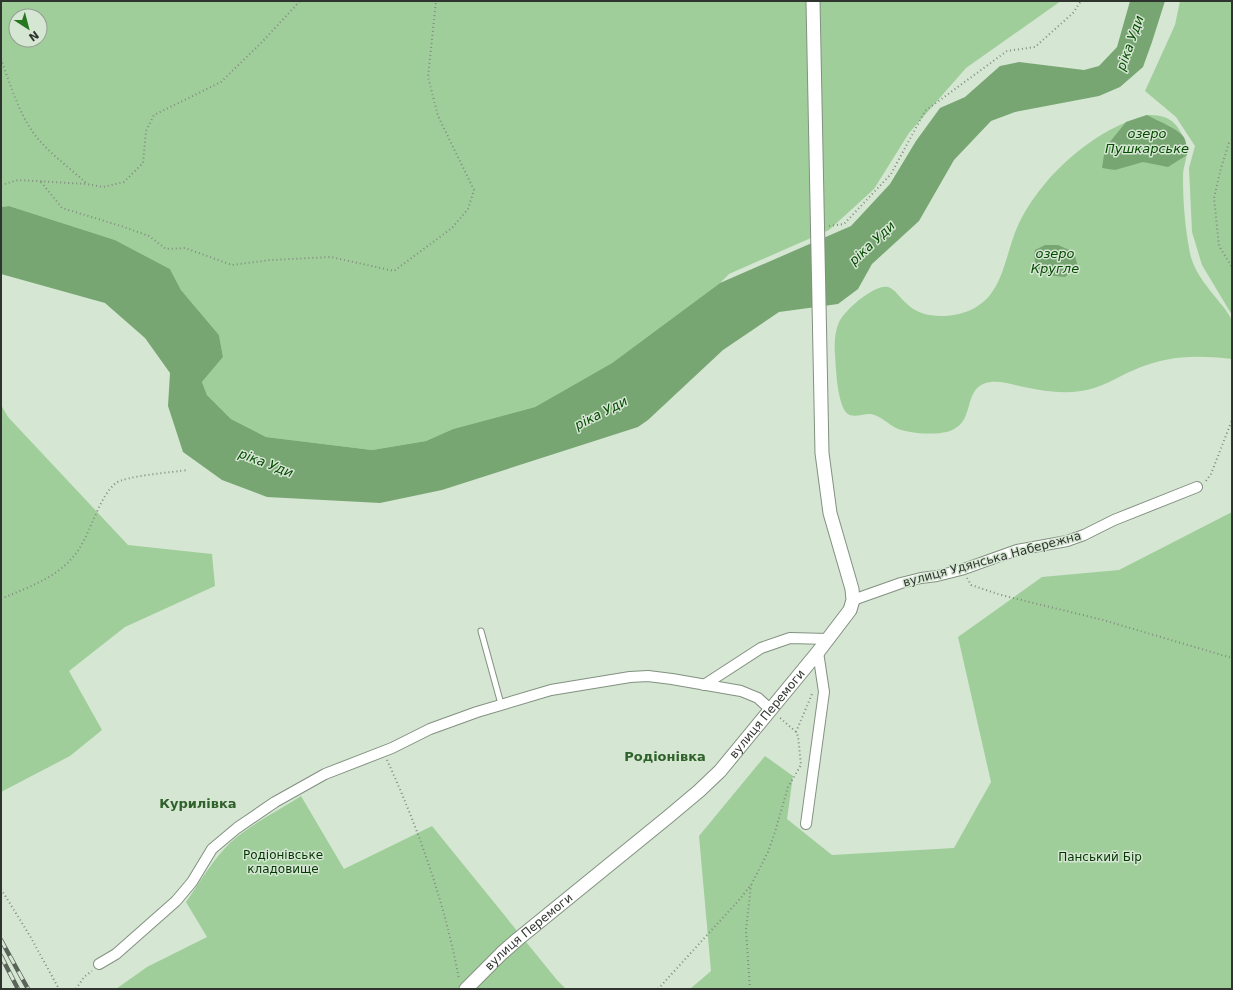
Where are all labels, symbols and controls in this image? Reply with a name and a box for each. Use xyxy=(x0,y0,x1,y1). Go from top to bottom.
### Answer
north arrow xyxy=(8,8,48,48)
water label: ріка Уди xyxy=(1113,14,1147,73)
text: N xyxy=(26,28,41,44)
water label: озеро Пушкарське xyxy=(1105,126,1189,156)
water label: ріка Уди xyxy=(845,218,898,269)
water label: озеро Кругле xyxy=(1031,246,1079,276)
water label: ріка Уди xyxy=(571,393,630,433)
water label: ріка Уди xyxy=(236,445,295,480)
street label: вулиця Удянська Набережна xyxy=(901,528,1083,590)
street label: вулиця Перемоги xyxy=(726,667,808,761)
district label: Родіонівка xyxy=(624,749,706,764)
district label: Курилівка xyxy=(159,796,237,811)
park label: Родіонівське кладовище xyxy=(243,848,323,876)
park label: Панський Бір xyxy=(1058,850,1142,864)
street label: вулиця Перемоги xyxy=(482,891,575,973)

